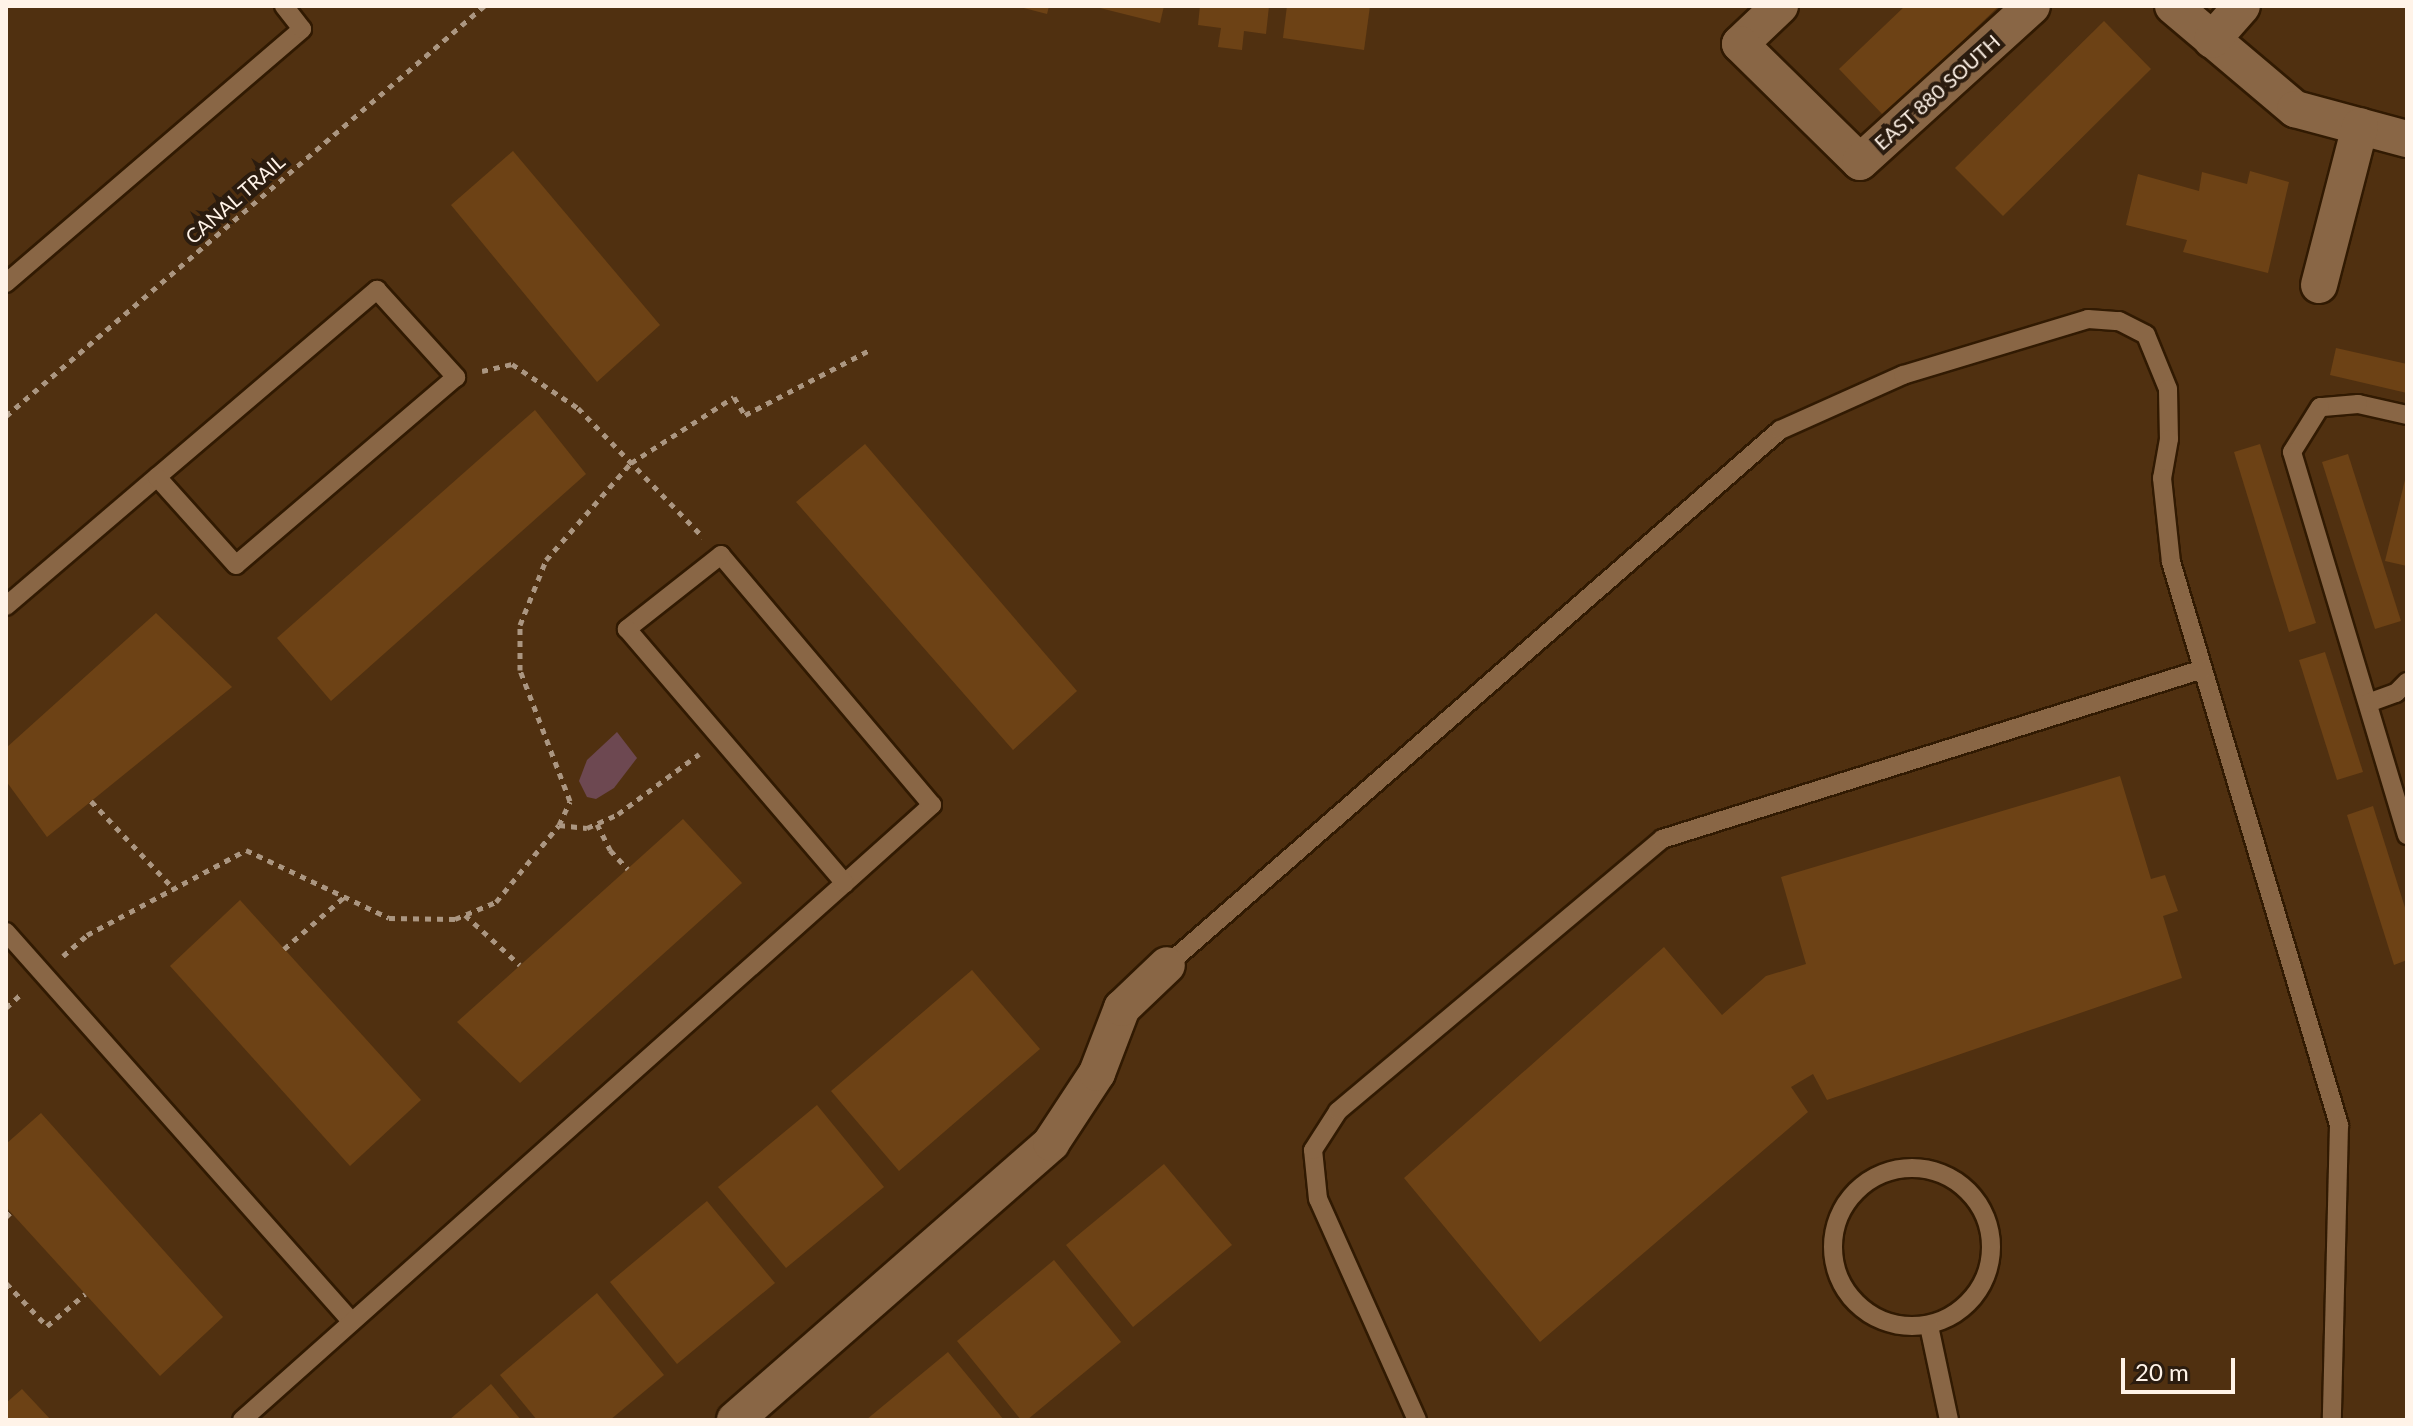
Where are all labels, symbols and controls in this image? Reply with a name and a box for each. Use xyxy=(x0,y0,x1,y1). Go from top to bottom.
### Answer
street label: EAST 880 SOUTH xyxy=(1869,29,2005,155)
street label: CANAL TRAIL xyxy=(180,149,290,249)
scale bar xyxy=(2125,1342,2239,1392)
text: 20 m xyxy=(2135,1357,2189,1386)

